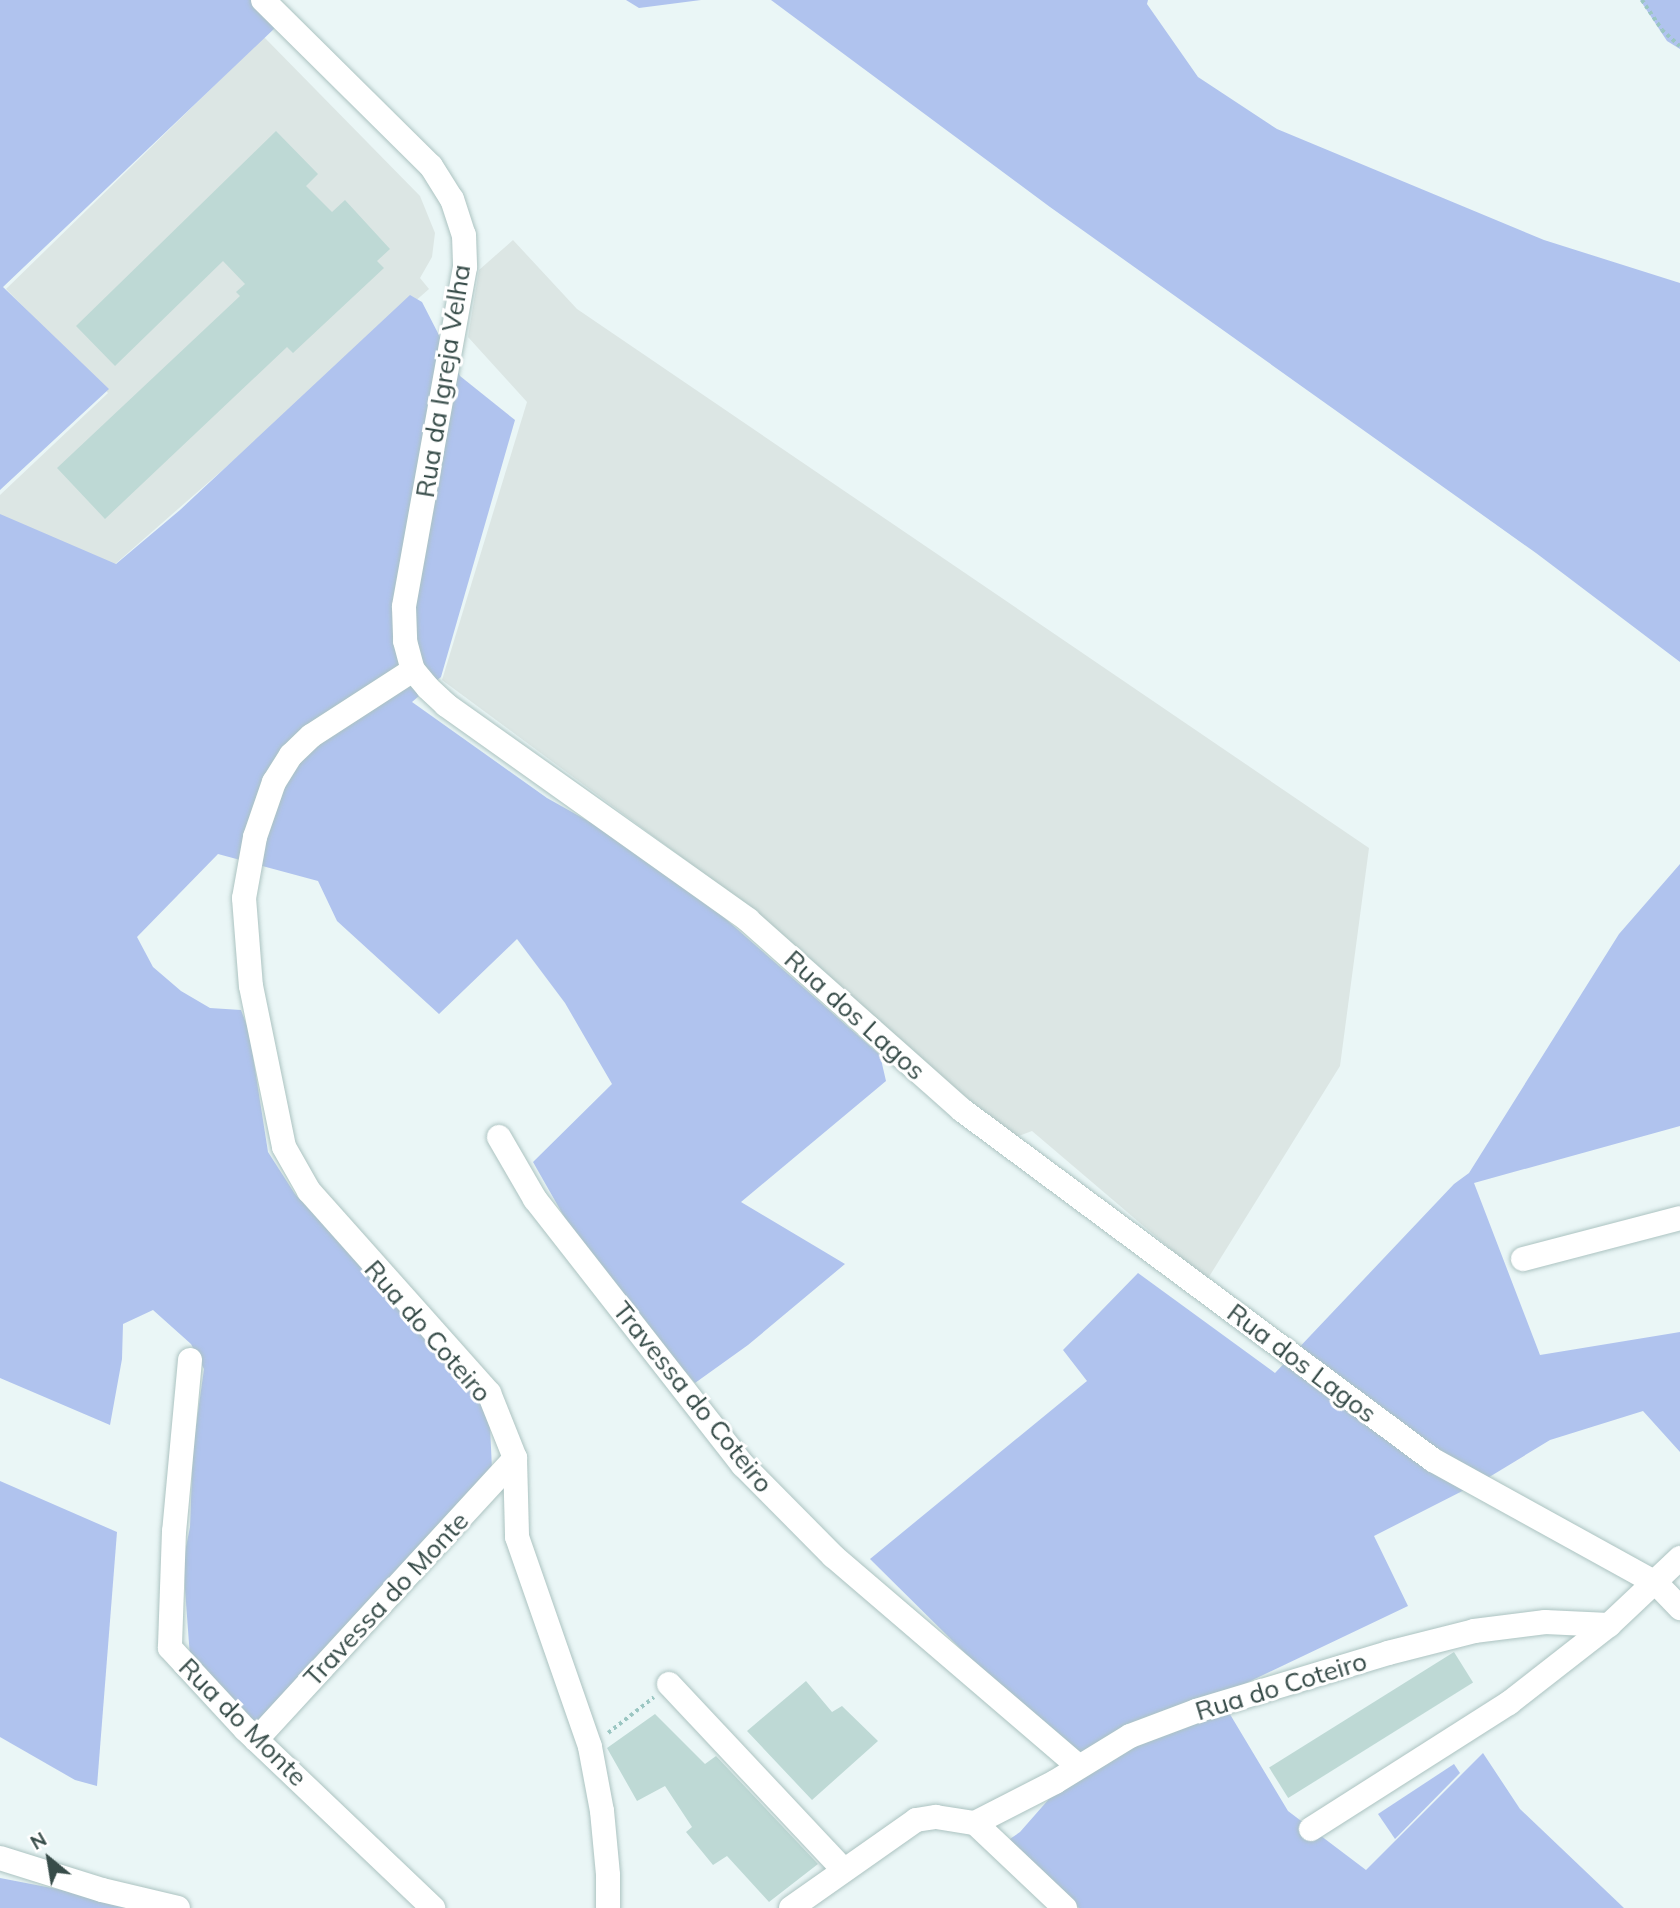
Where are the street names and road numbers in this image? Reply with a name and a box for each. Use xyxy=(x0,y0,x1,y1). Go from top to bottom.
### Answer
street label: Rua da Igreja Velha xyxy=(409,262,477,500)
street label: Rua dos Lagos xyxy=(778,944,932,1086)
street label: Rua do Coteiro xyxy=(358,1254,498,1408)
street label: Travessa do Coteiro xyxy=(606,1295,780,1499)
street label: Rua dos Lagos xyxy=(1221,1297,1383,1429)
street label: Travessa do Monte xyxy=(297,1505,475,1693)
street label: Rua do Coteiro xyxy=(1192,1645,1370,1727)
street label: Rua do Monte xyxy=(173,1652,313,1792)

